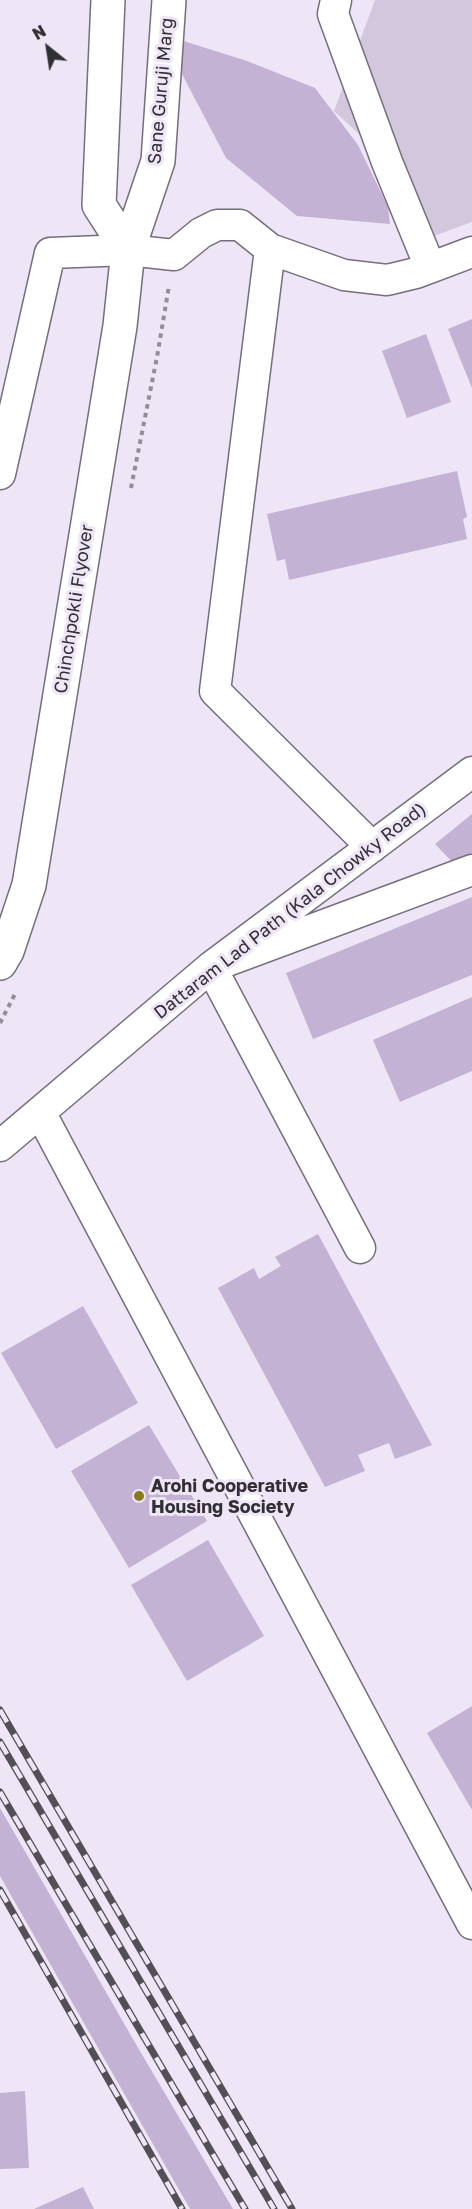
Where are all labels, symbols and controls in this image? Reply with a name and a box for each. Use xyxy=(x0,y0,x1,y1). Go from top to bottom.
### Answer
street label: Sane Guruji Marg xyxy=(144,17,178,165)
north arrow xyxy=(18,18,78,78)
text: N xyxy=(29,21,49,44)
street label: Chinchpokli Flyover xyxy=(50,523,98,695)
street label: Dattaram Lad Path (Kala Chowky Road) xyxy=(150,798,430,1024)
place label: Arohi Cooperative Housing Society xyxy=(151,1475,308,1518)
marker: Arohi Cooperative Housing Society xyxy=(132,1489,146,1503)

